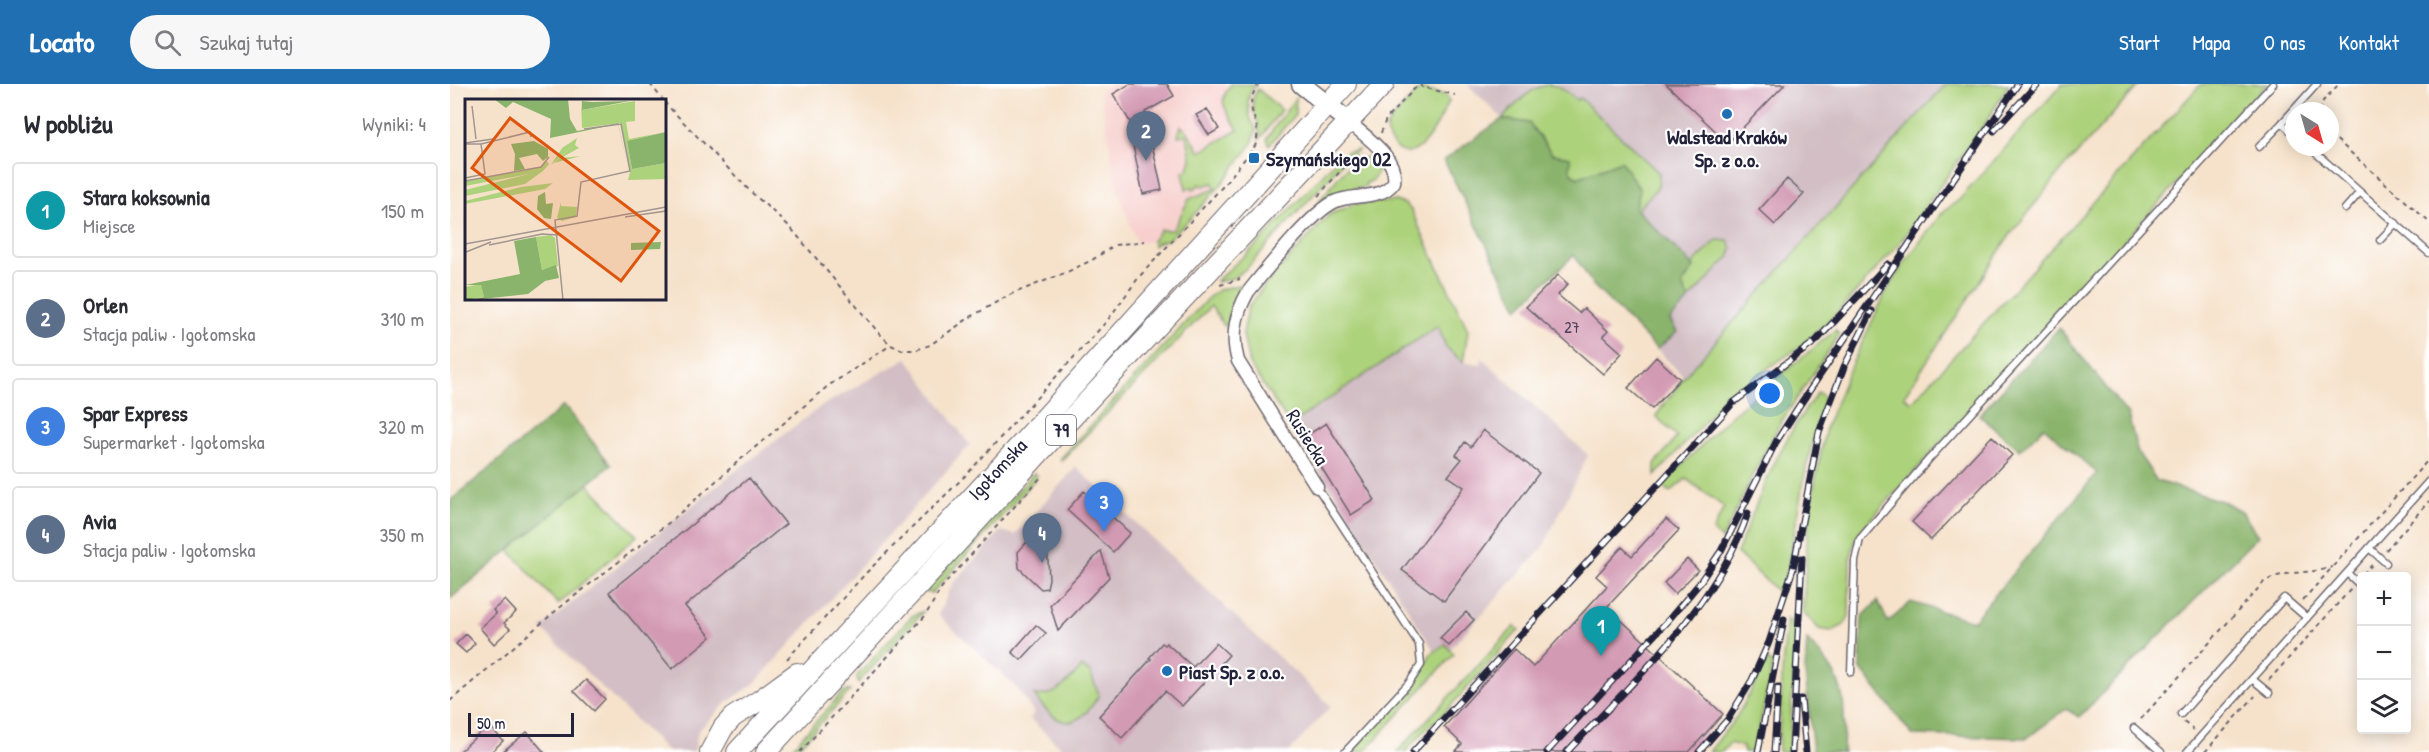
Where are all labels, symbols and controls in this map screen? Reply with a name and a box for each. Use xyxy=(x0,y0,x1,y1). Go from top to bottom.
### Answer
search box xyxy=(130,15,550,69)
text: Locato xyxy=(30,23,94,61)
icon: search xyxy=(151,26,184,59)
text: Szukaj tutaj xyxy=(199,27,294,57)
text: Start xyxy=(2119,28,2159,57)
text: Mapa xyxy=(2192,28,2230,57)
text: O nas xyxy=(2263,28,2306,57)
text: Kontakt xyxy=(2339,28,2399,57)
inset map xyxy=(465,99,666,300)
north arrow xyxy=(2285,102,2339,156)
text: W pobliżu xyxy=(24,106,113,141)
marker: Walstead Kraków Sp. z o.o. xyxy=(1720,107,1734,121)
text: Wyniki: 4 xyxy=(362,110,426,137)
pin: 2 xyxy=(1126,112,1166,161)
place label: Walstead Kraków Sp. z o.o. xyxy=(1667,123,1788,174)
place label: Szymańskiego 02 xyxy=(1266,145,1392,173)
marker: Szymańskiego 02 xyxy=(1247,151,1261,165)
text: Stara koksownia xyxy=(83,182,210,212)
text: 1 xyxy=(42,197,49,224)
text: 150 m xyxy=(381,197,424,224)
text: Miejsce xyxy=(83,212,135,239)
text: Orlen xyxy=(83,290,128,320)
text: 2 xyxy=(41,305,50,332)
text: 310 m xyxy=(381,305,424,332)
house number: 27 xyxy=(1564,316,1580,338)
text: Stacja paliw · Igołomska xyxy=(83,320,255,347)
your location xyxy=(1755,379,1784,408)
text: Spar Express xyxy=(83,398,188,428)
street label: Rusiecka xyxy=(1280,404,1336,470)
text: 3 xyxy=(41,413,50,440)
text: 320 m xyxy=(379,413,424,440)
road number: 79 xyxy=(1046,415,1076,445)
text: Supermarket · Igołomska xyxy=(83,428,265,455)
street label: Igołomska xyxy=(962,432,1032,506)
pin: 3 xyxy=(1084,482,1124,532)
text: Avia xyxy=(83,506,116,536)
pin: 4 xyxy=(1022,514,1062,563)
text: 4 xyxy=(42,521,49,548)
text: 350 m xyxy=(379,521,424,548)
text: Stacja paliw · Igołomska xyxy=(83,536,255,563)
map controls xyxy=(2357,572,2411,734)
button: + xyxy=(2357,572,2411,626)
pin: 1 xyxy=(1582,606,1620,656)
button: − xyxy=(2357,626,2411,680)
place label: Piast Sp. z o.o. xyxy=(1179,658,1285,686)
marker: Piast Sp. z o.o. xyxy=(1160,664,1174,678)
button: layers xyxy=(2357,680,2411,734)
scale bar xyxy=(468,710,574,738)
text: 50 m xyxy=(477,712,506,734)

